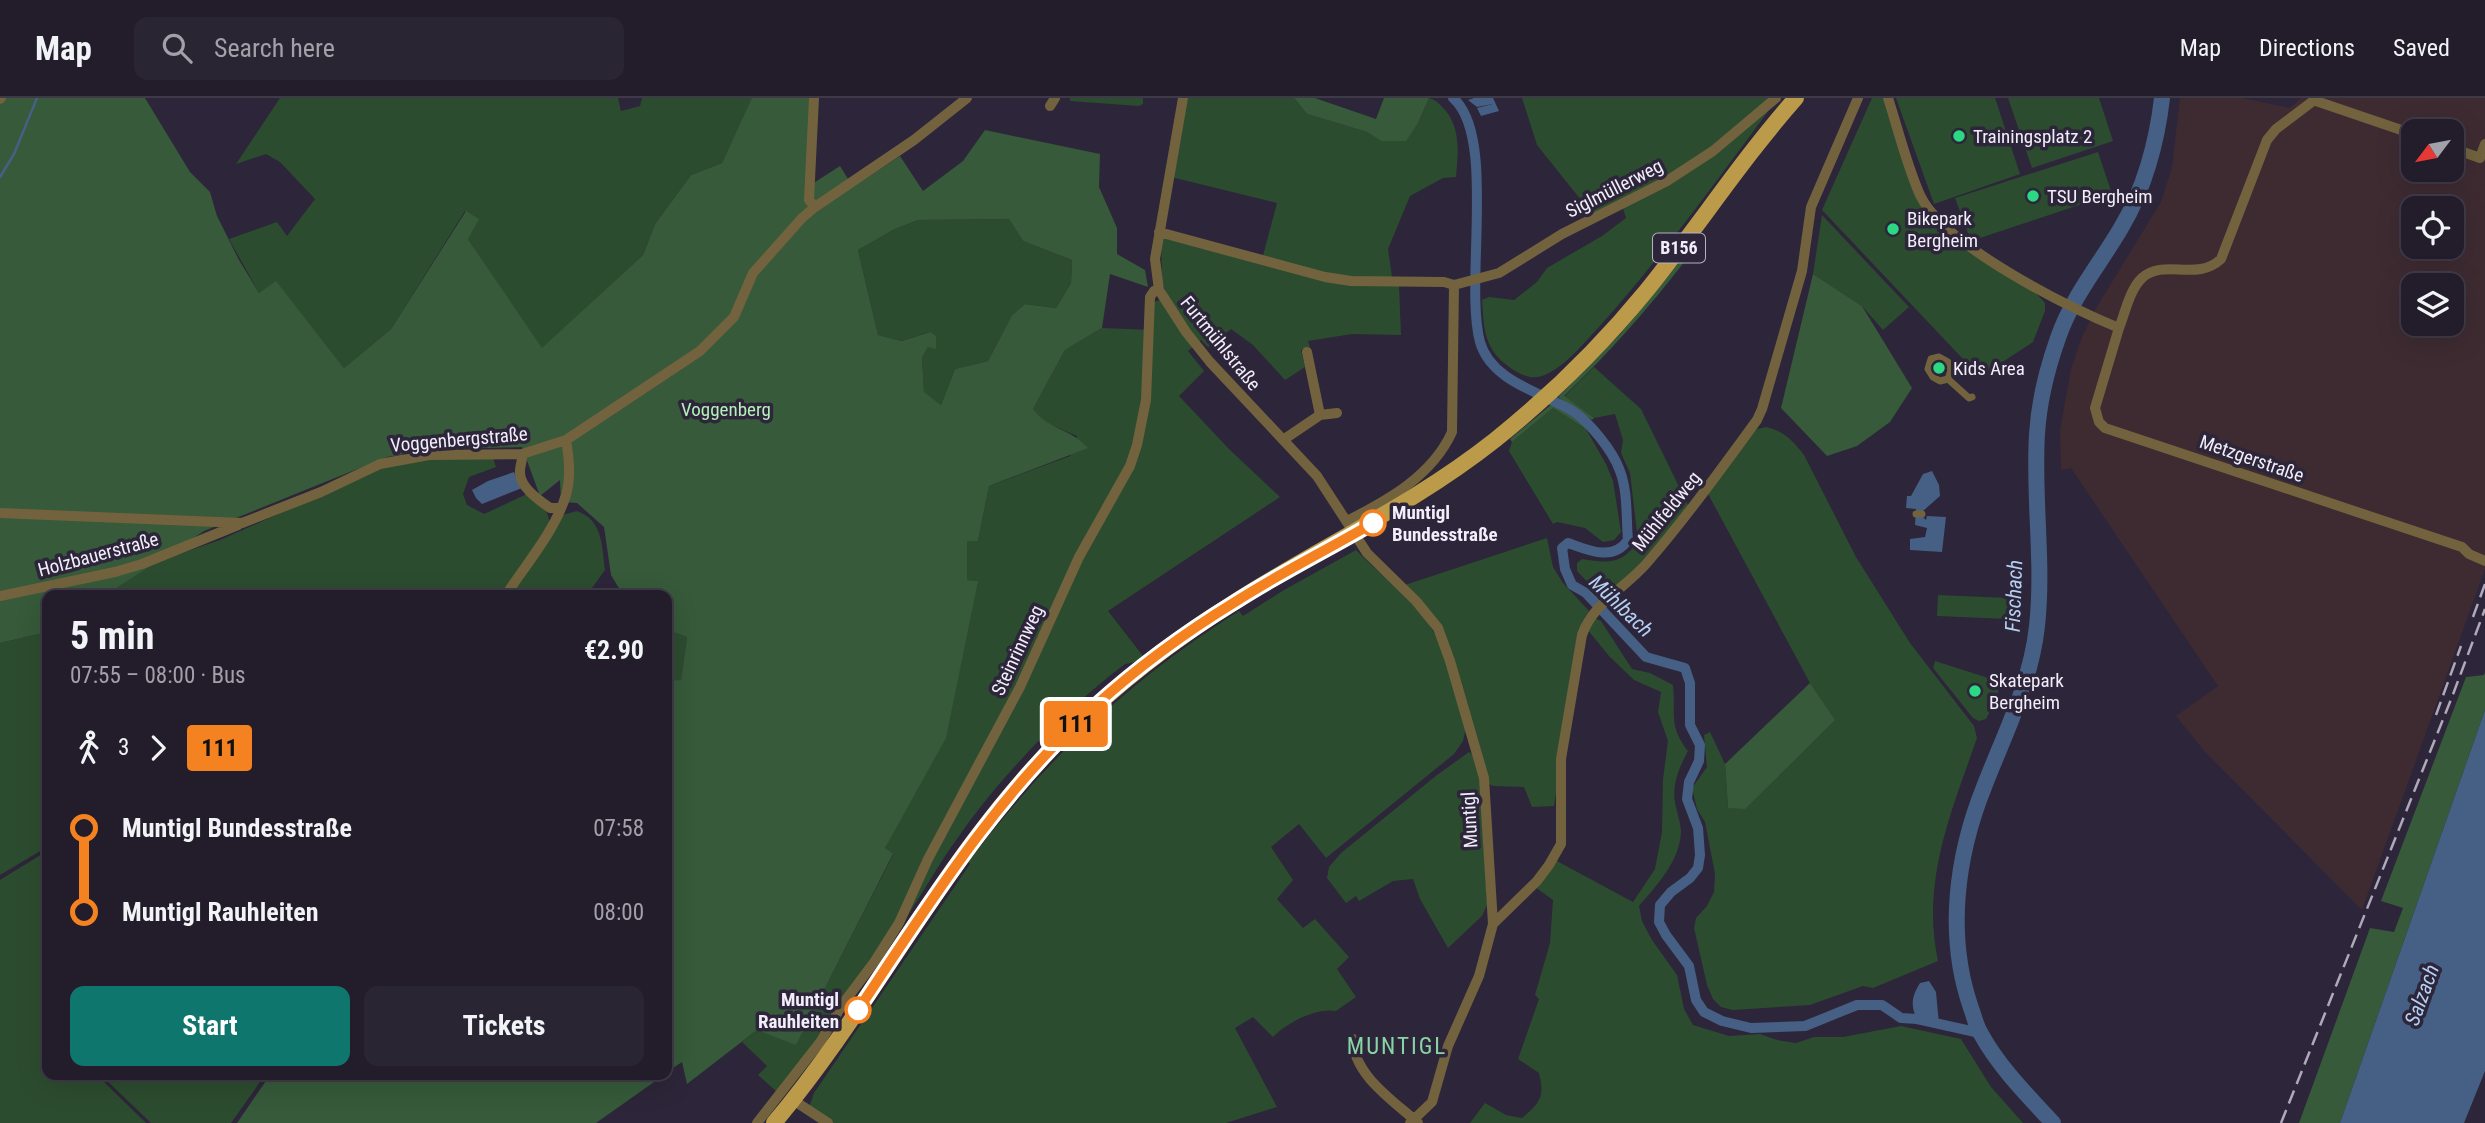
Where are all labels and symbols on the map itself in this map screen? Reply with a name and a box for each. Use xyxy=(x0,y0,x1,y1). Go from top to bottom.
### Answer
north arrow xyxy=(2401,119,2464,182)
place label: Trainingsplatz 2 xyxy=(1973,125,2092,148)
marker: Trainingsplatz 2 xyxy=(1951,128,1967,144)
street label: Siglmüllerweg xyxy=(1562,154,1667,223)
place label: TSU Bergheim xyxy=(2047,185,2153,208)
marker: TSU Bergheim xyxy=(2025,188,2041,204)
place label: Bikepark Bergheim xyxy=(1907,207,1978,252)
marker: Bikepark Bergheim xyxy=(1885,221,1901,237)
road number: B156 xyxy=(1653,233,1705,262)
street label: Furtmühlstraße xyxy=(1176,292,1266,395)
place label: Kids Area xyxy=(1953,357,2025,380)
marker: Kids Area xyxy=(1931,360,1947,376)
park label: Voggenberg xyxy=(681,398,771,421)
street label: Voggenbergstraße xyxy=(390,422,529,457)
street label: Metzgerstraße xyxy=(2197,430,2307,487)
street label: Mühlfeldweg xyxy=(1627,467,1706,556)
place label: Muntigl Bundesstraße xyxy=(1392,501,1498,546)
marker: Muntigl Bundesstraße xyxy=(1360,510,1386,536)
street label: Holzbauerstraße xyxy=(35,527,161,582)
water label: Fischach xyxy=(2001,560,2027,632)
water label: Mühlbach xyxy=(1584,570,1658,642)
street label: Steinrinnweg xyxy=(987,601,1048,699)
place label: Skatepark Bergheim xyxy=(1989,669,2064,714)
marker: Skatepark Bergheim xyxy=(1967,683,1983,699)
line badge: 111 xyxy=(1036,701,1116,747)
street label: Muntigl xyxy=(1457,791,1482,849)
water label: Salzach xyxy=(2400,961,2444,1029)
place label: Muntigl Rauhleiten xyxy=(758,988,839,1033)
marker: Muntigl Rauhleiten xyxy=(845,997,871,1023)
district label: MUNTIGL xyxy=(1347,1033,1447,1060)

